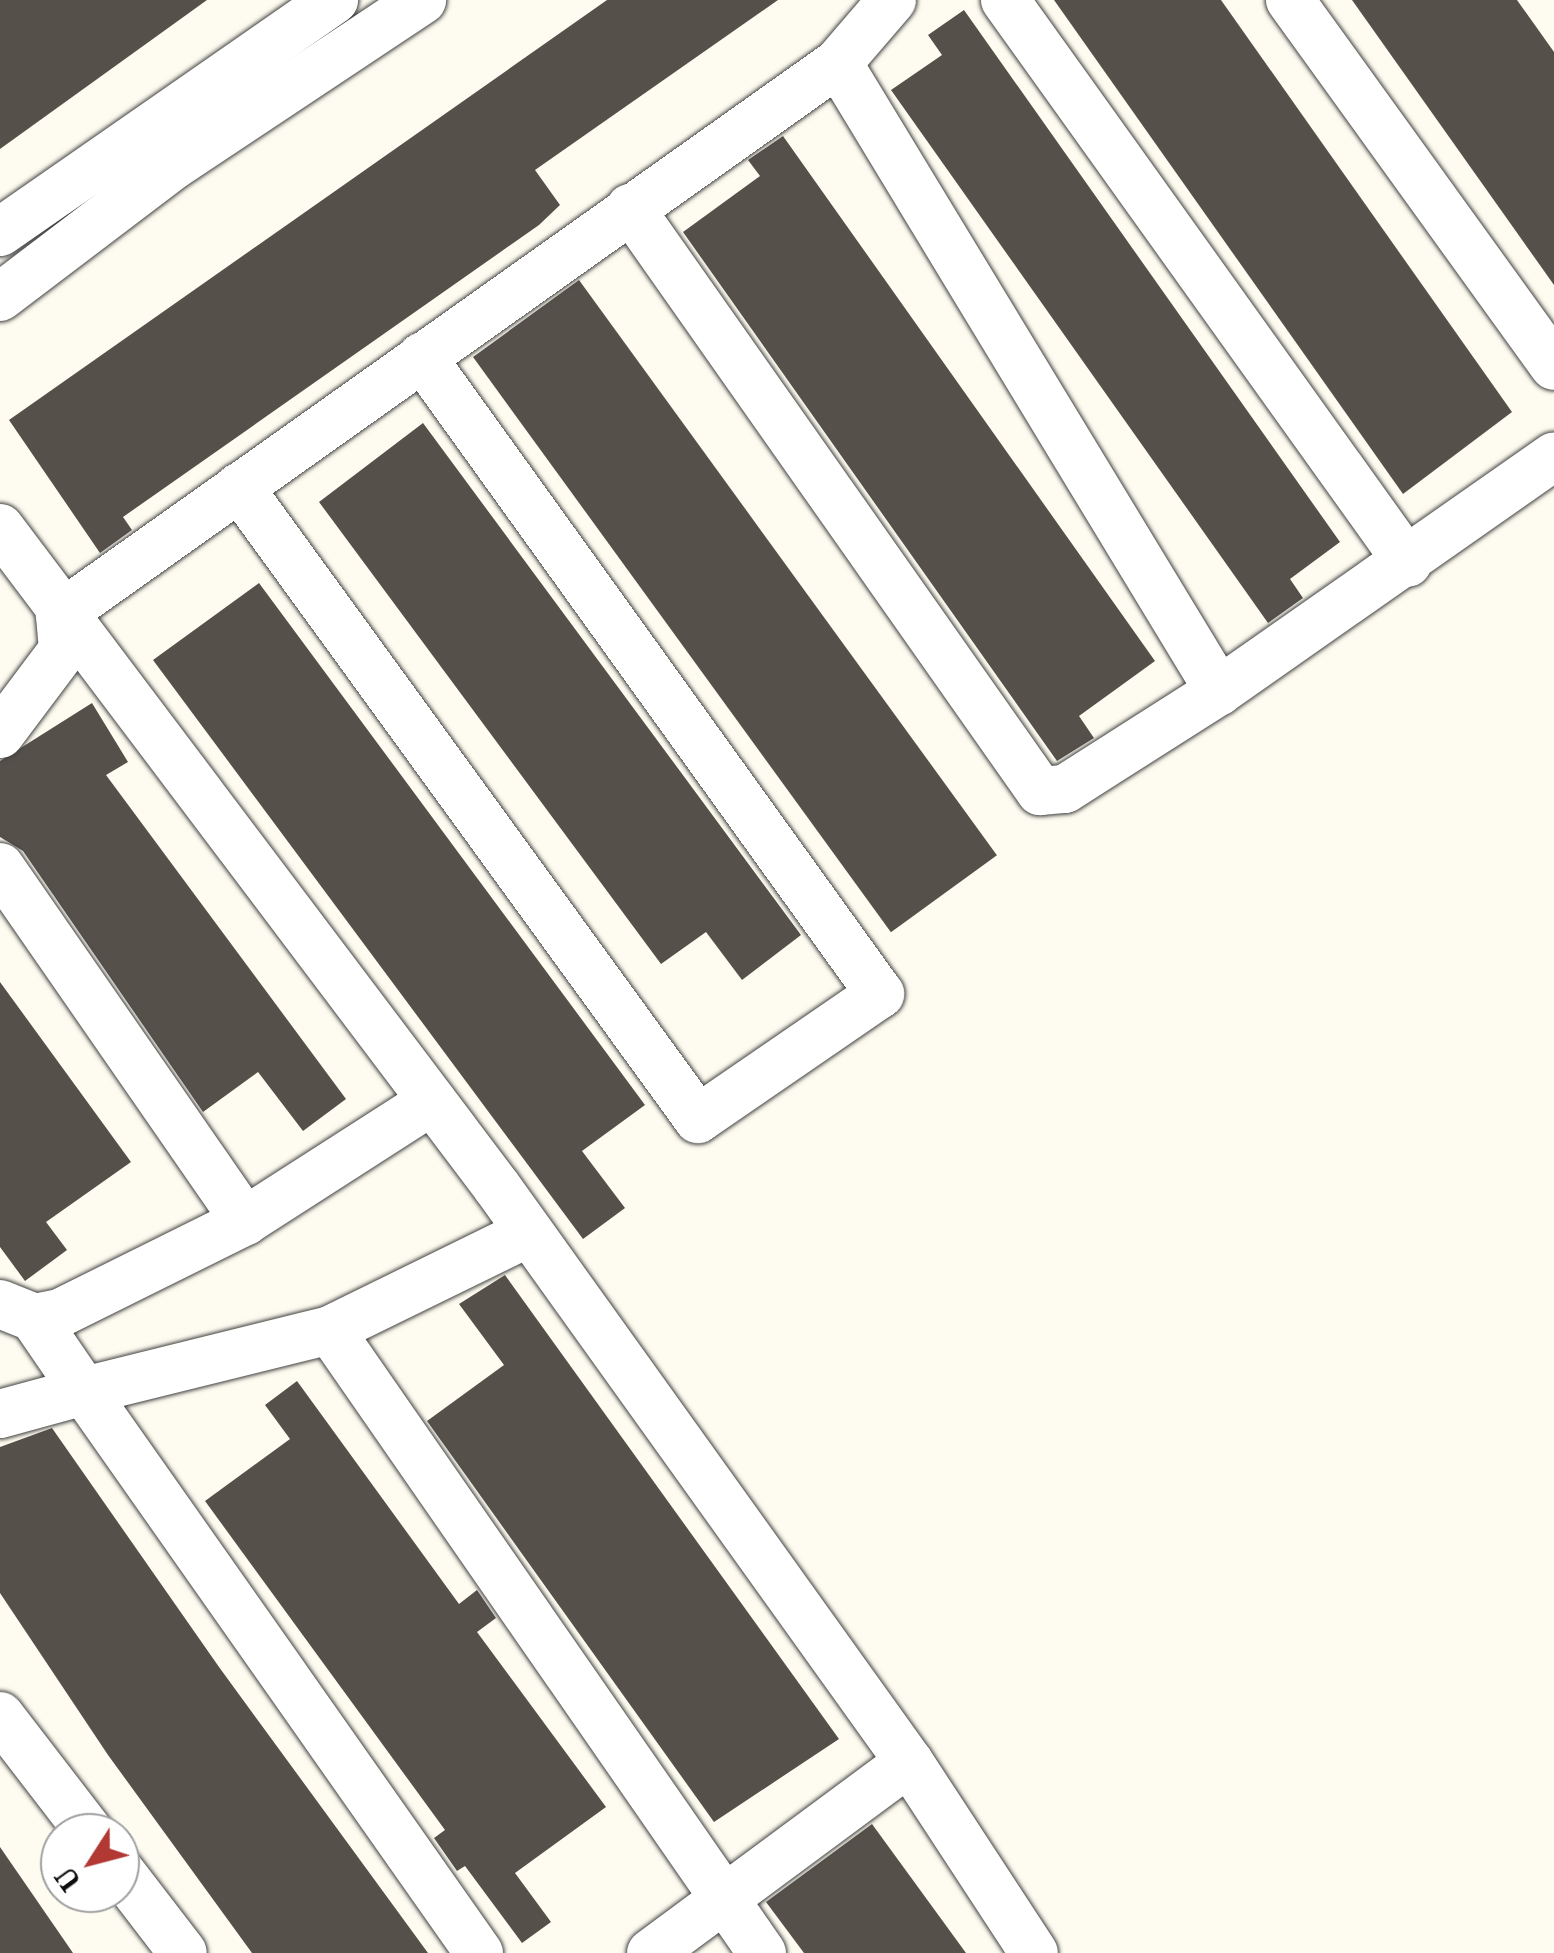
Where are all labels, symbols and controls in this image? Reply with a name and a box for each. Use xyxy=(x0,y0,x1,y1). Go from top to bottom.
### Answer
north arrow xyxy=(40,1813,140,1913)
text: U xyxy=(46,1860,89,1899)

